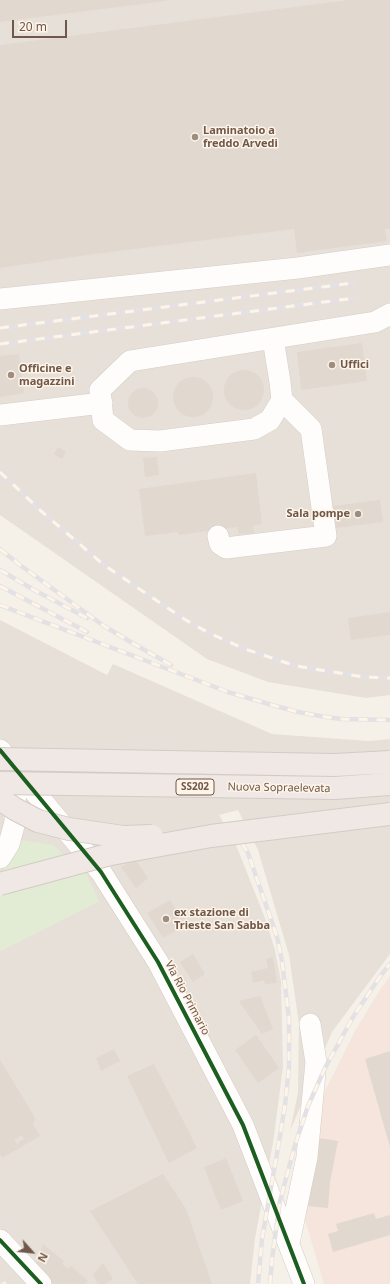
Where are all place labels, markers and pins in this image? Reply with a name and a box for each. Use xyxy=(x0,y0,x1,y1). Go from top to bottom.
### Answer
place label: Laminatoio a freddo Arvedi xyxy=(203,124,278,150)
marker: Laminatoio a freddo Arvedi xyxy=(190,132,200,142)
place label: Uffici xyxy=(340,358,369,372)
marker: Uffici xyxy=(327,360,337,370)
place label: Officine e magazzini xyxy=(19,362,74,388)
marker: Officine e magazzini xyxy=(6,370,16,380)
place label: Sala pompe xyxy=(287,507,350,521)
marker: Sala pompe xyxy=(353,509,363,519)
place label: ex stazione di Trieste San Sabba xyxy=(174,906,270,932)
marker: ex stazione di Trieste San Sabba xyxy=(161,914,171,924)

